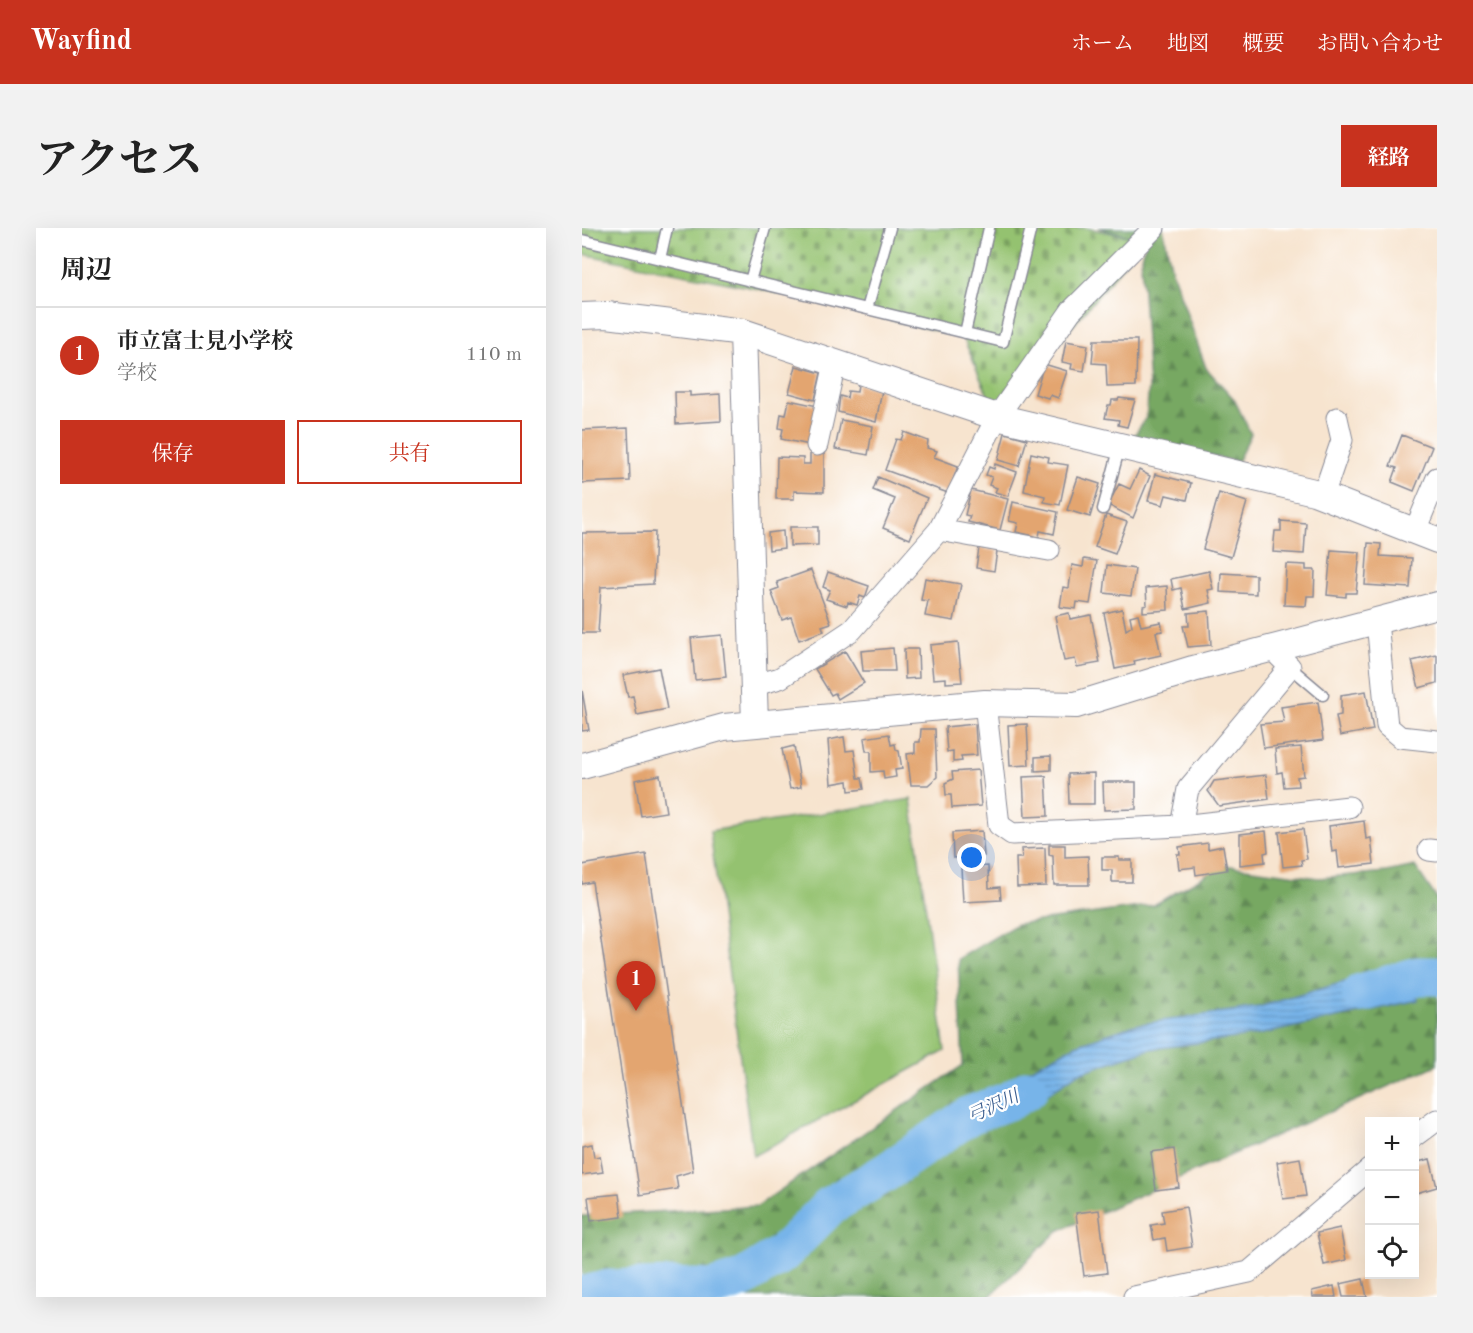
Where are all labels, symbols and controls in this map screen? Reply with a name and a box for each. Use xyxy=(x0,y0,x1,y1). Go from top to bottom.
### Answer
text: Wayfind xyxy=(30,28,132,56)
text: ホーム xyxy=(1071,34,1134,55)
text: 地図 xyxy=(1167,34,1209,55)
text: 概要 xyxy=(1242,34,1284,55)
text: お問い合わせ xyxy=(1317,34,1443,55)
button: 経路 xyxy=(1341,125,1437,187)
text: アクセス xyxy=(36,141,203,183)
text: 周辺 xyxy=(60,258,112,284)
text: 市立富士見小学校 xyxy=(117,331,293,353)
text: 1 xyxy=(74,345,85,365)
text: 110 m xyxy=(466,345,522,365)
text: 学校 xyxy=(117,364,157,384)
button: 保存 xyxy=(60,420,285,484)
button: 共有 xyxy=(297,420,522,484)
your location xyxy=(957,843,986,872)
pin: 1 xyxy=(616,962,656,1011)
water label: 弓沢川 xyxy=(965,1086,1024,1126)
map controls xyxy=(1365,1117,1419,1279)
button: + xyxy=(1365,1117,1419,1171)
button: − xyxy=(1365,1171,1419,1225)
button: locate xyxy=(1365,1225,1419,1279)

